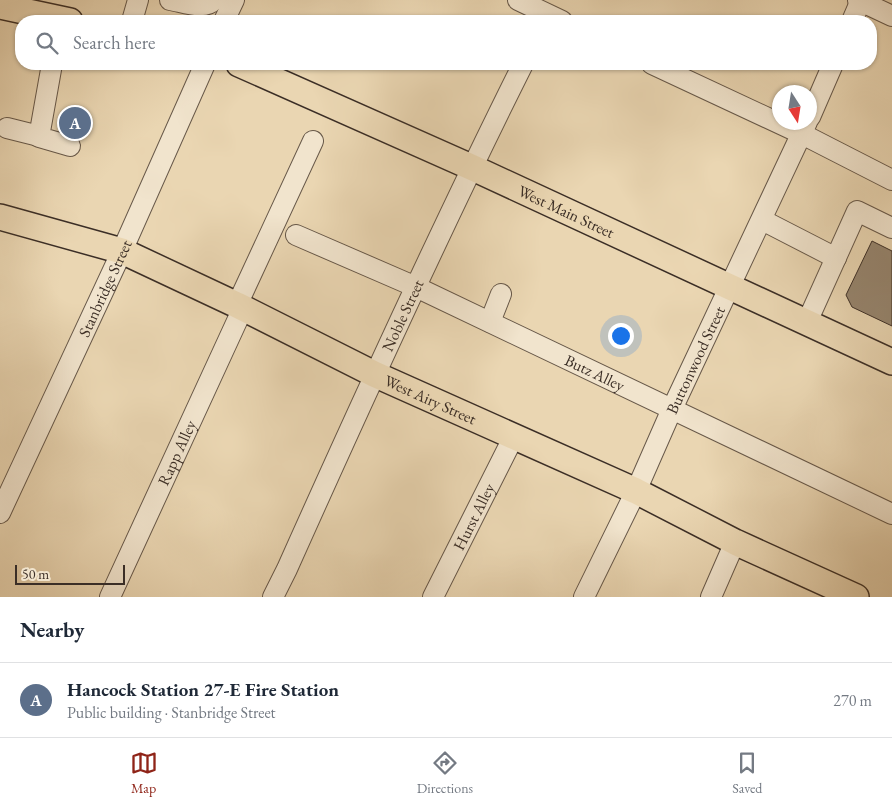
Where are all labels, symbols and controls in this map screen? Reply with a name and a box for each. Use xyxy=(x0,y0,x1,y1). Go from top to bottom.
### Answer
search box xyxy=(15,15,877,70)
icon: search xyxy=(33,29,61,57)
text: Search here xyxy=(73,30,155,55)
north arrow xyxy=(772,85,817,130)
pin: A xyxy=(59,104,91,142)
street label: West Main Street xyxy=(515,180,618,243)
street label: Stanbridge Street xyxy=(74,237,137,340)
street label: Noble Street xyxy=(377,276,429,355)
street label: Buttonwood Street xyxy=(661,303,730,417)
your location xyxy=(608,323,634,349)
street label: Butz Alley xyxy=(561,349,629,396)
street label: West Airy Street xyxy=(381,370,480,429)
street label: Rapp Alley xyxy=(153,416,201,489)
street label: Hurst Alley xyxy=(448,479,500,554)
scale bar xyxy=(15,562,125,585)
text: 50 m xyxy=(22,565,49,583)
text: Nearby xyxy=(20,616,84,643)
text: Hancock Station 27-E Fire Station xyxy=(67,677,339,702)
text: A xyxy=(30,690,42,711)
text: 270 m xyxy=(833,690,872,711)
text: Public building · Stanbridge Street xyxy=(67,702,276,723)
tab: Map xyxy=(130,749,158,797)
tab: Directions xyxy=(417,749,473,797)
tab: Saved xyxy=(732,749,762,797)

